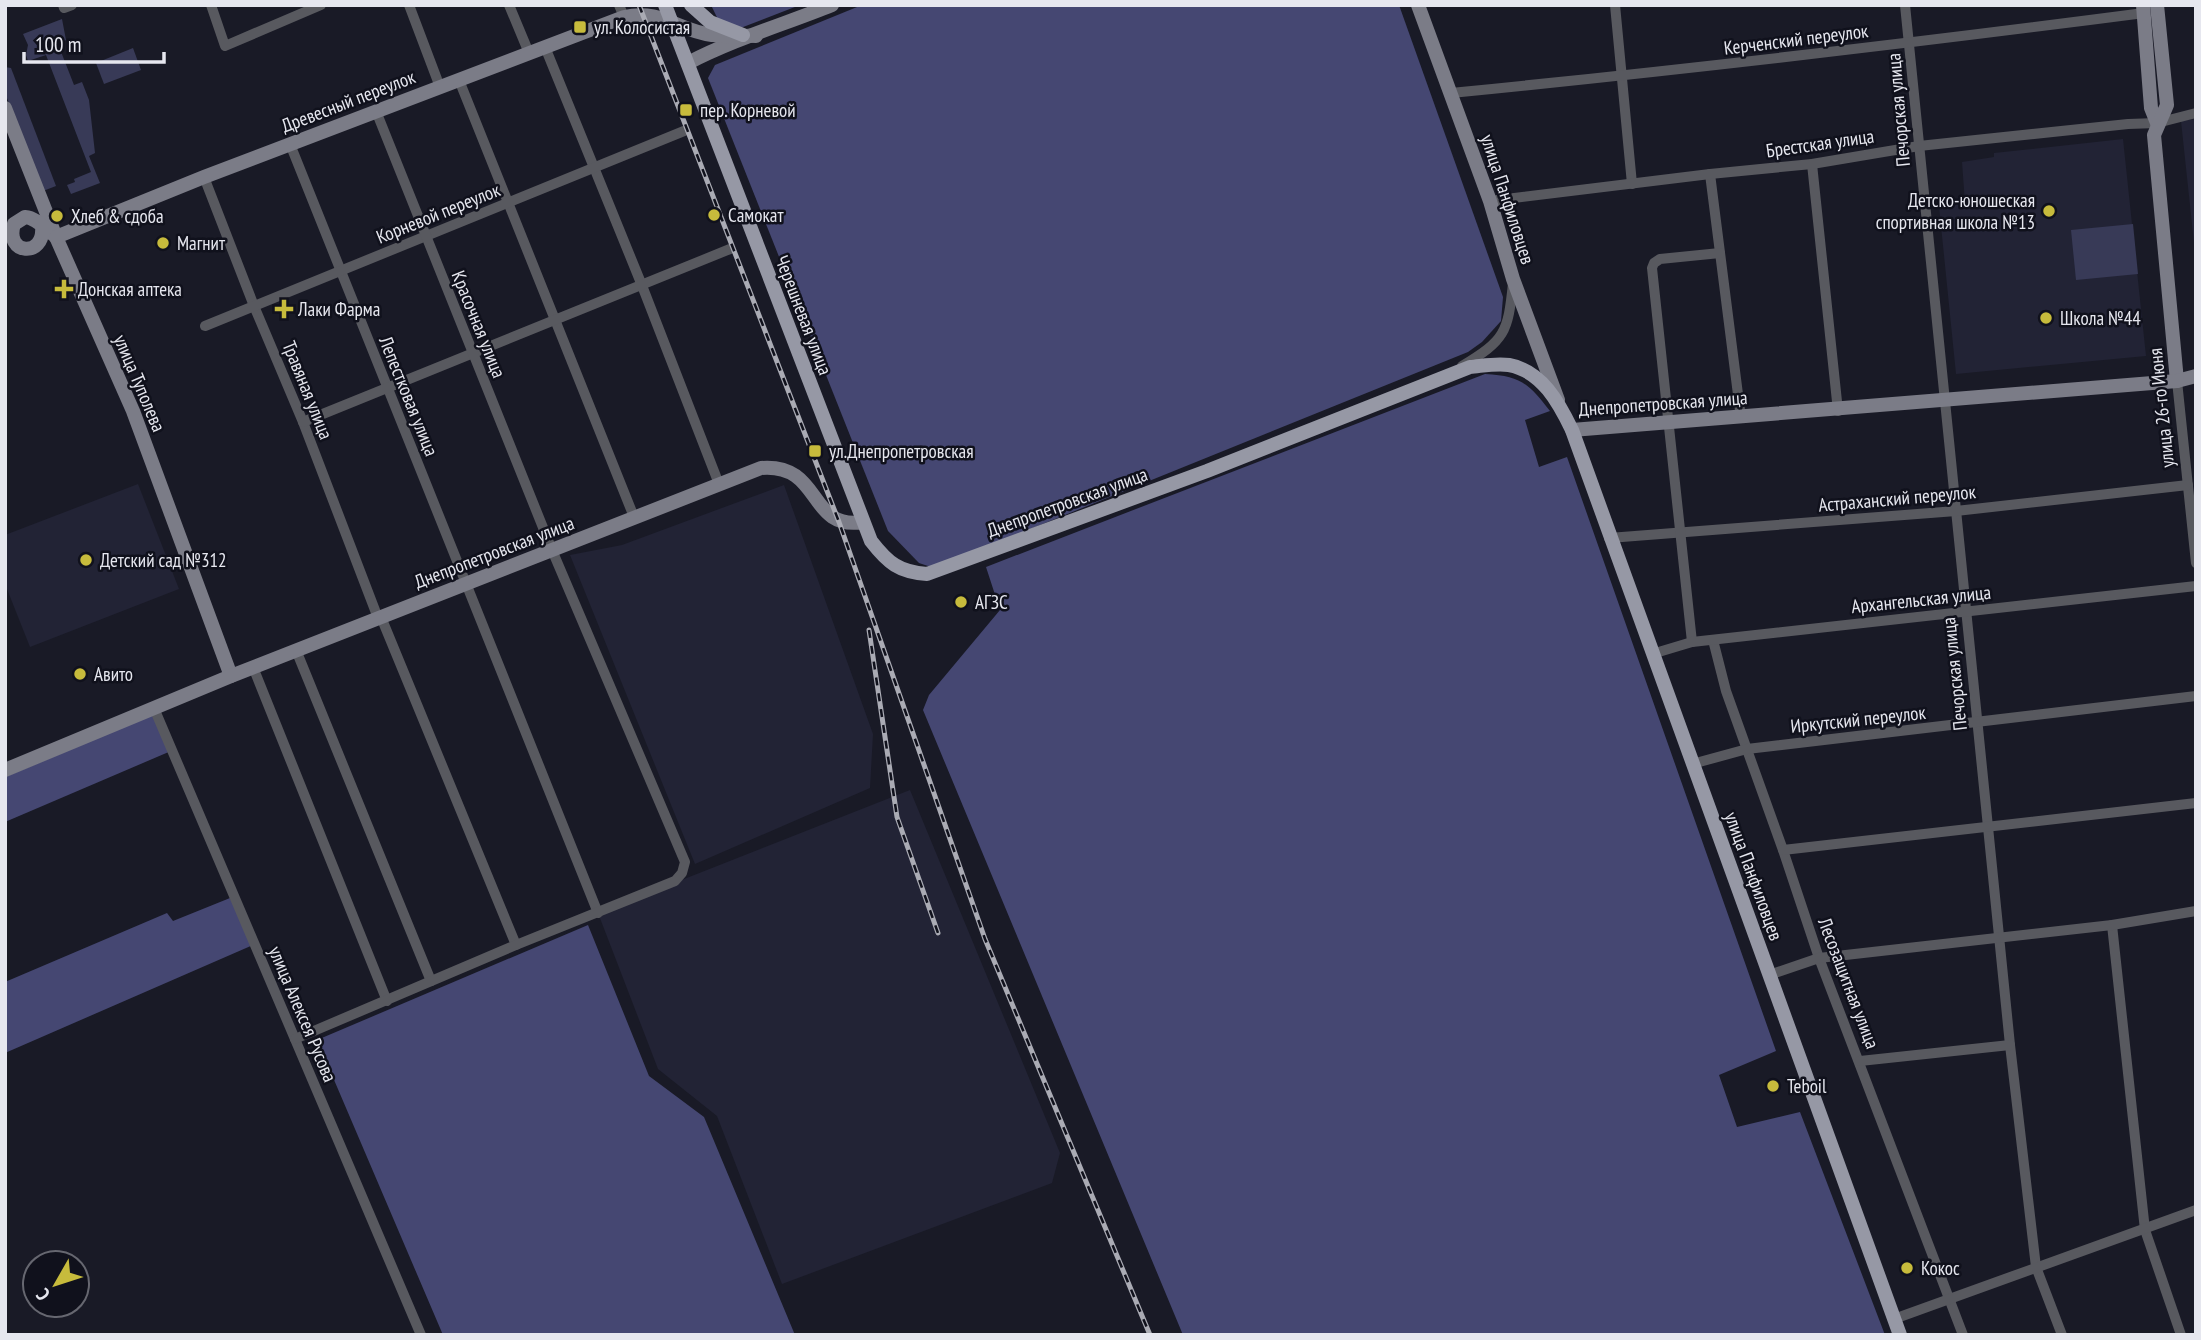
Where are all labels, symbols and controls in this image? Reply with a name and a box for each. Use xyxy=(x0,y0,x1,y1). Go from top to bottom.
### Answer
place label: ул. Колосистая xyxy=(594,15,690,39)
street label: Керченский переулок xyxy=(1723,18,1870,60)
marker: ул. Колосистая xyxy=(572,19,588,35)
scale bar xyxy=(24,21,164,65)
text: 100 m xyxy=(35,31,81,58)
street label: Печорская улица xyxy=(1881,52,1915,168)
street label: Древесный переулок xyxy=(278,64,419,138)
place label: пер. Корневой xyxy=(700,98,796,122)
marker: пер. Корневой xyxy=(678,102,694,118)
street label: Брестская улица xyxy=(1764,124,1876,162)
street label: улица Панфиловцев xyxy=(1476,131,1540,267)
street label: Корневой переулок xyxy=(373,177,504,249)
place label: Детско-юношеская спортивная школа №13 xyxy=(1876,188,2035,234)
place label: Самокат xyxy=(728,203,784,227)
marker: Детско-юношеская спортивная школа №13 xyxy=(2041,203,2057,219)
place label: Хлеб & сдоба xyxy=(71,204,164,228)
marker: Самокат xyxy=(706,207,722,223)
marker: Хлеб & сдоба xyxy=(49,208,65,224)
place label: Магнит xyxy=(177,231,226,255)
marker: Магнит xyxy=(155,235,171,251)
street label: Черешневая улица xyxy=(770,252,838,378)
street label: Красочная улица xyxy=(447,267,511,381)
place label: Донская аптека xyxy=(78,277,182,301)
marker: Донская аптека xyxy=(56,281,72,297)
place label: Лаки Фарма xyxy=(297,297,380,321)
marker: Лаки Фарма xyxy=(276,301,292,317)
place label: Школа №44 xyxy=(2060,306,2141,330)
marker: Школа №44 xyxy=(2038,310,2054,326)
street label: улица Туполева xyxy=(109,331,171,435)
street label: Лепестковая улица xyxy=(374,332,444,459)
street label: Травяная улица xyxy=(277,337,339,443)
street label: улица 26-го Июня xyxy=(2143,347,2179,469)
street label: Днепропетровская улица xyxy=(1578,385,1748,421)
place label: ул.Днепропетровская xyxy=(829,439,974,463)
marker: ул.Днепропетровская xyxy=(807,443,823,459)
street label: Днепропетровская улица xyxy=(983,462,1151,542)
street label: Астраханский переулок xyxy=(1817,479,1977,517)
street label: Днепропетровская улица xyxy=(411,510,577,594)
place label: Детский сад №312 xyxy=(100,548,227,572)
marker: Детский сад №312 xyxy=(78,552,94,568)
street label: Архангельская улица xyxy=(1850,580,1992,618)
place label: АГЗС xyxy=(975,590,1008,614)
marker: АГЗС xyxy=(953,594,969,610)
street label: Печорская улица xyxy=(1936,616,1972,732)
place label: Авито xyxy=(94,662,133,686)
marker: Авито xyxy=(72,666,88,682)
street label: Иркутский переулок xyxy=(1789,700,1927,738)
street label: улица Панфиловцев xyxy=(1720,808,1788,944)
street label: Лесозащитная улица xyxy=(1813,913,1885,1052)
street label: улица Алексея Русова xyxy=(264,942,342,1086)
place label: Teboil xyxy=(1787,1074,1827,1098)
marker: Teboil xyxy=(1765,1078,1781,1094)
north arrow xyxy=(21,1249,91,1319)
place label: Кокос xyxy=(1921,1256,1960,1280)
marker: Кокос xyxy=(1899,1260,1915,1276)
text: С xyxy=(31,1284,55,1306)

